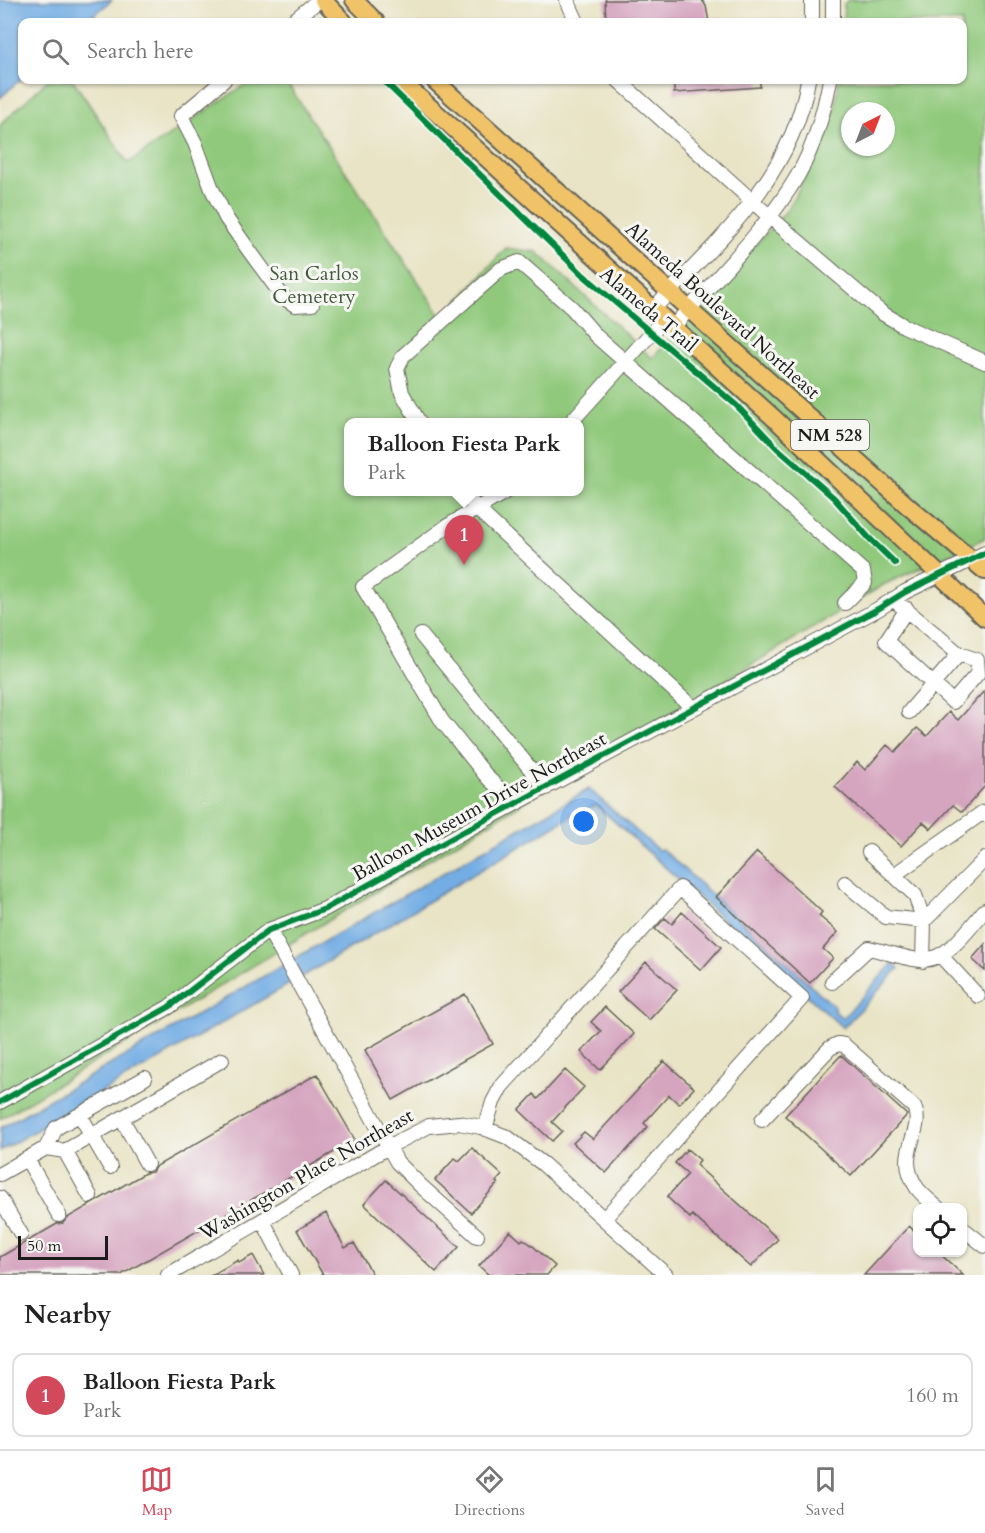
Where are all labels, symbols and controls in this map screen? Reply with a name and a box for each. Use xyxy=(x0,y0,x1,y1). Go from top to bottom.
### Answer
search box xyxy=(18,18,967,84)
icon: search xyxy=(39,35,72,68)
text: Search here xyxy=(87,36,194,66)
north arrow xyxy=(841,102,895,156)
street label: Alameda Boulevard Northeast xyxy=(619,216,826,406)
park label: San Carlos Cemetery xyxy=(269,260,359,310)
street label: Alameda Trail xyxy=(594,260,703,358)
popup xyxy=(344,418,584,496)
road number: NM 528 xyxy=(791,420,869,450)
text: Balloon Fiesta Park xyxy=(368,429,560,459)
text: Park xyxy=(368,459,406,486)
pin: 1 xyxy=(444,516,484,565)
street label: Balloon Museum Drive Northeast xyxy=(347,725,612,888)
your location xyxy=(569,807,598,836)
street label: Washington Place Northeast xyxy=(193,1102,419,1247)
map controls xyxy=(913,1203,967,1257)
button: locate xyxy=(913,1203,967,1257)
scale bar xyxy=(18,1233,108,1260)
text: 50 m xyxy=(27,1235,61,1257)
text: Nearby xyxy=(24,1297,112,1332)
text: Balloon Fiesta Park xyxy=(83,1367,276,1397)
text: 1 xyxy=(40,1382,51,1409)
text: 160 m xyxy=(906,1382,959,1409)
text: Park xyxy=(83,1397,121,1424)
tab: Map xyxy=(140,1463,173,1521)
tab: Directions xyxy=(454,1463,525,1521)
tab: Saved xyxy=(806,1463,845,1521)

